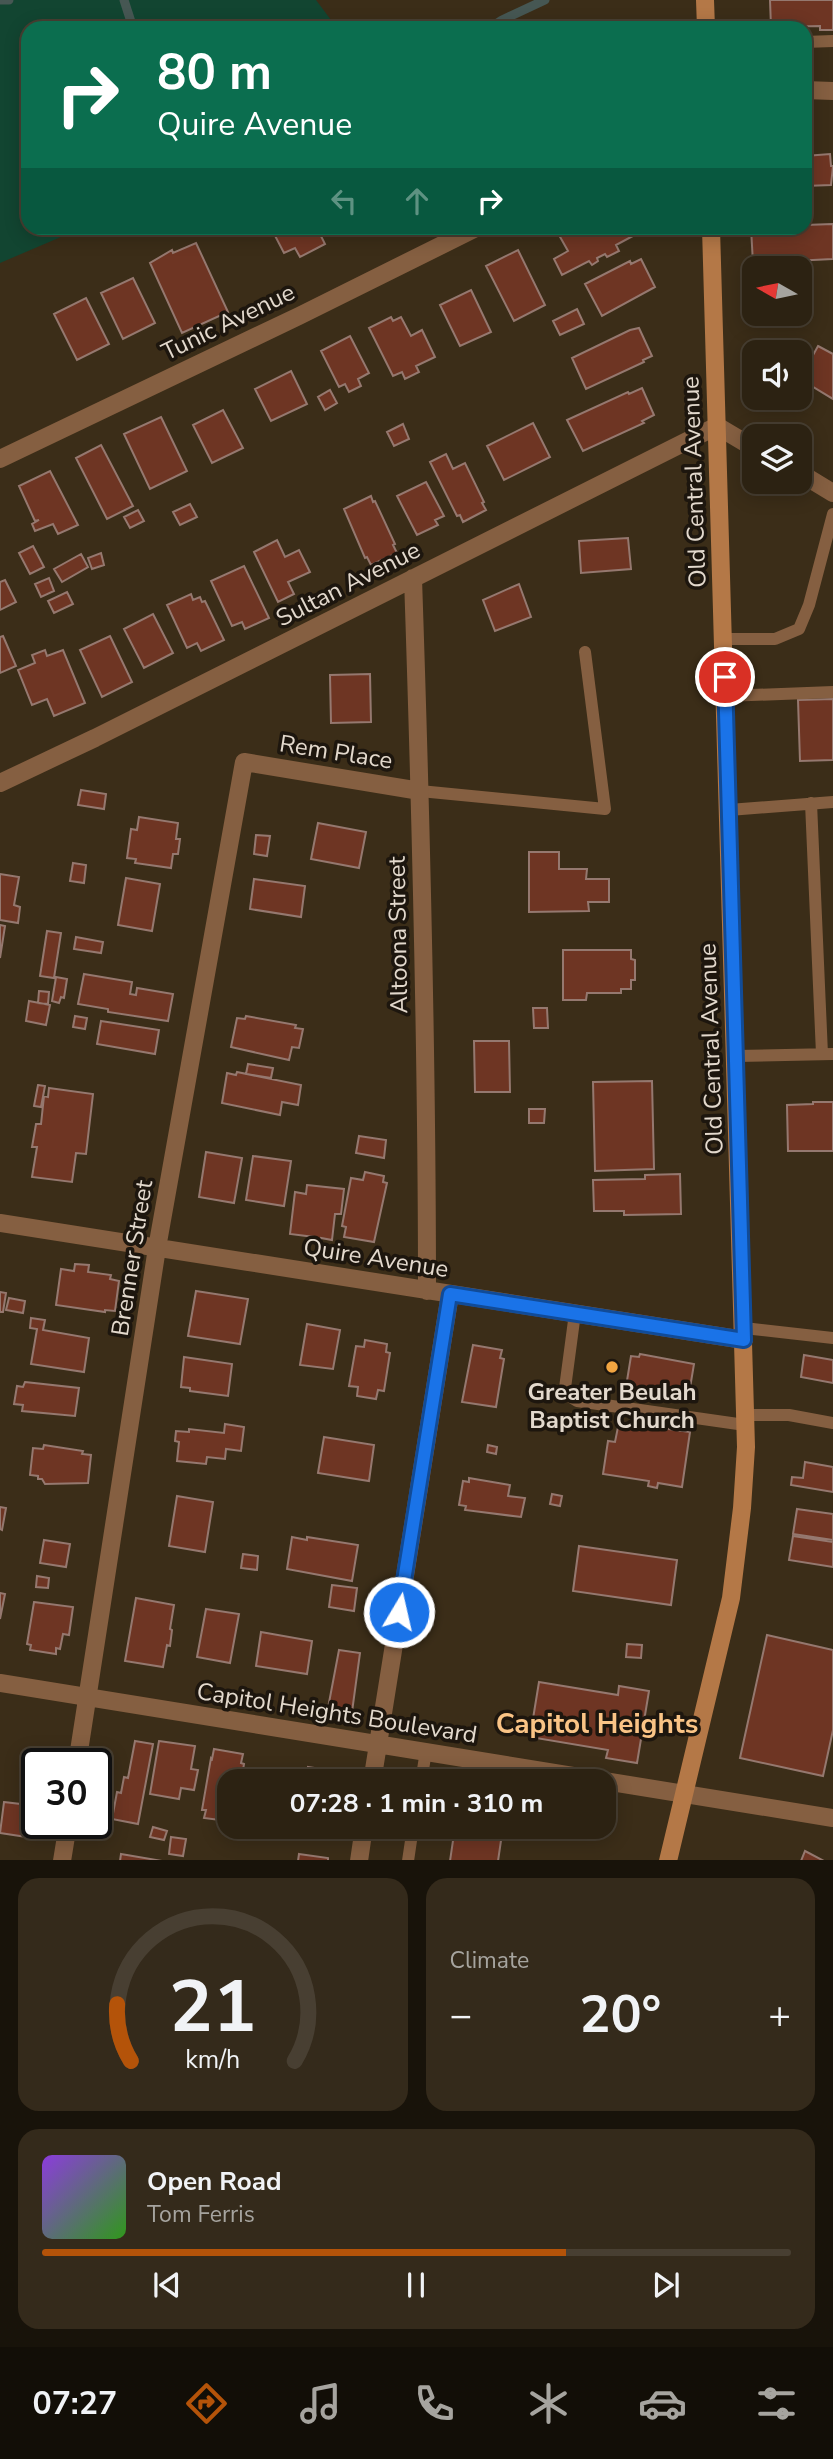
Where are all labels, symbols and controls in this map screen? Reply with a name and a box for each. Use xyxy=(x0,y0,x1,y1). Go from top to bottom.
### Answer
text: 80 m xyxy=(157,39,272,106)
icon: right xyxy=(42,49,133,140)
text: Quire Avenue xyxy=(157,103,352,146)
icon: left xyxy=(325,182,363,220)
icon: ahead xyxy=(398,182,436,220)
icon: right xyxy=(471,182,509,220)
north arrow xyxy=(742,256,812,326)
map controls xyxy=(742,256,812,494)
street label: Tunic Avenue xyxy=(156,276,300,368)
button: sound xyxy=(742,340,812,410)
street label: Old Central Avenue xyxy=(674,376,714,588)
button: layers xyxy=(742,424,812,494)
street label: Sultan Avenue xyxy=(270,534,426,634)
pin xyxy=(695,647,755,707)
icon: arrive xyxy=(706,658,744,696)
street label: Rem Place xyxy=(277,727,395,777)
street label: Altoona Street xyxy=(381,855,415,1014)
street label: Old Central Avenue xyxy=(691,943,731,1155)
street label: Brenner Street xyxy=(104,1177,160,1338)
street label: Quire Avenue xyxy=(301,1231,451,1285)
marker: Greater Beulah Baptist Church xyxy=(604,1359,620,1375)
place label: Greater Beulah Baptist Church xyxy=(527,1376,697,1436)
position arrow xyxy=(362,1575,436,1649)
street label: Capitol Heights Boulevard xyxy=(195,1675,479,1751)
district label: Capitol Heights xyxy=(496,1705,698,1743)
speed limit sign: 30 xyxy=(21,1748,112,1839)
text: 07:28 · 1 min · 310 m xyxy=(290,1786,543,1821)
text: Climate xyxy=(450,1945,529,1976)
text: 21 xyxy=(169,1957,256,2057)
text: 20° xyxy=(579,1979,661,2050)
text: − xyxy=(450,1990,472,2041)
text: + xyxy=(768,1990,791,2041)
text: km/h xyxy=(185,2042,240,2076)
text: Open Road xyxy=(147,2164,282,2199)
text: Tom Ferris xyxy=(147,2199,255,2230)
icon: previous xyxy=(148,2266,186,2304)
icon: pause xyxy=(397,2266,435,2304)
icon: next xyxy=(647,2266,685,2304)
icon: directions xyxy=(182,2379,231,2428)
icon: music xyxy=(296,2379,345,2428)
icon: phone xyxy=(410,2379,459,2428)
icon: climate xyxy=(524,2379,573,2428)
icon: car xyxy=(638,2379,687,2428)
icon: filters xyxy=(752,2379,801,2428)
text: 07:27 xyxy=(32,2382,117,2425)

